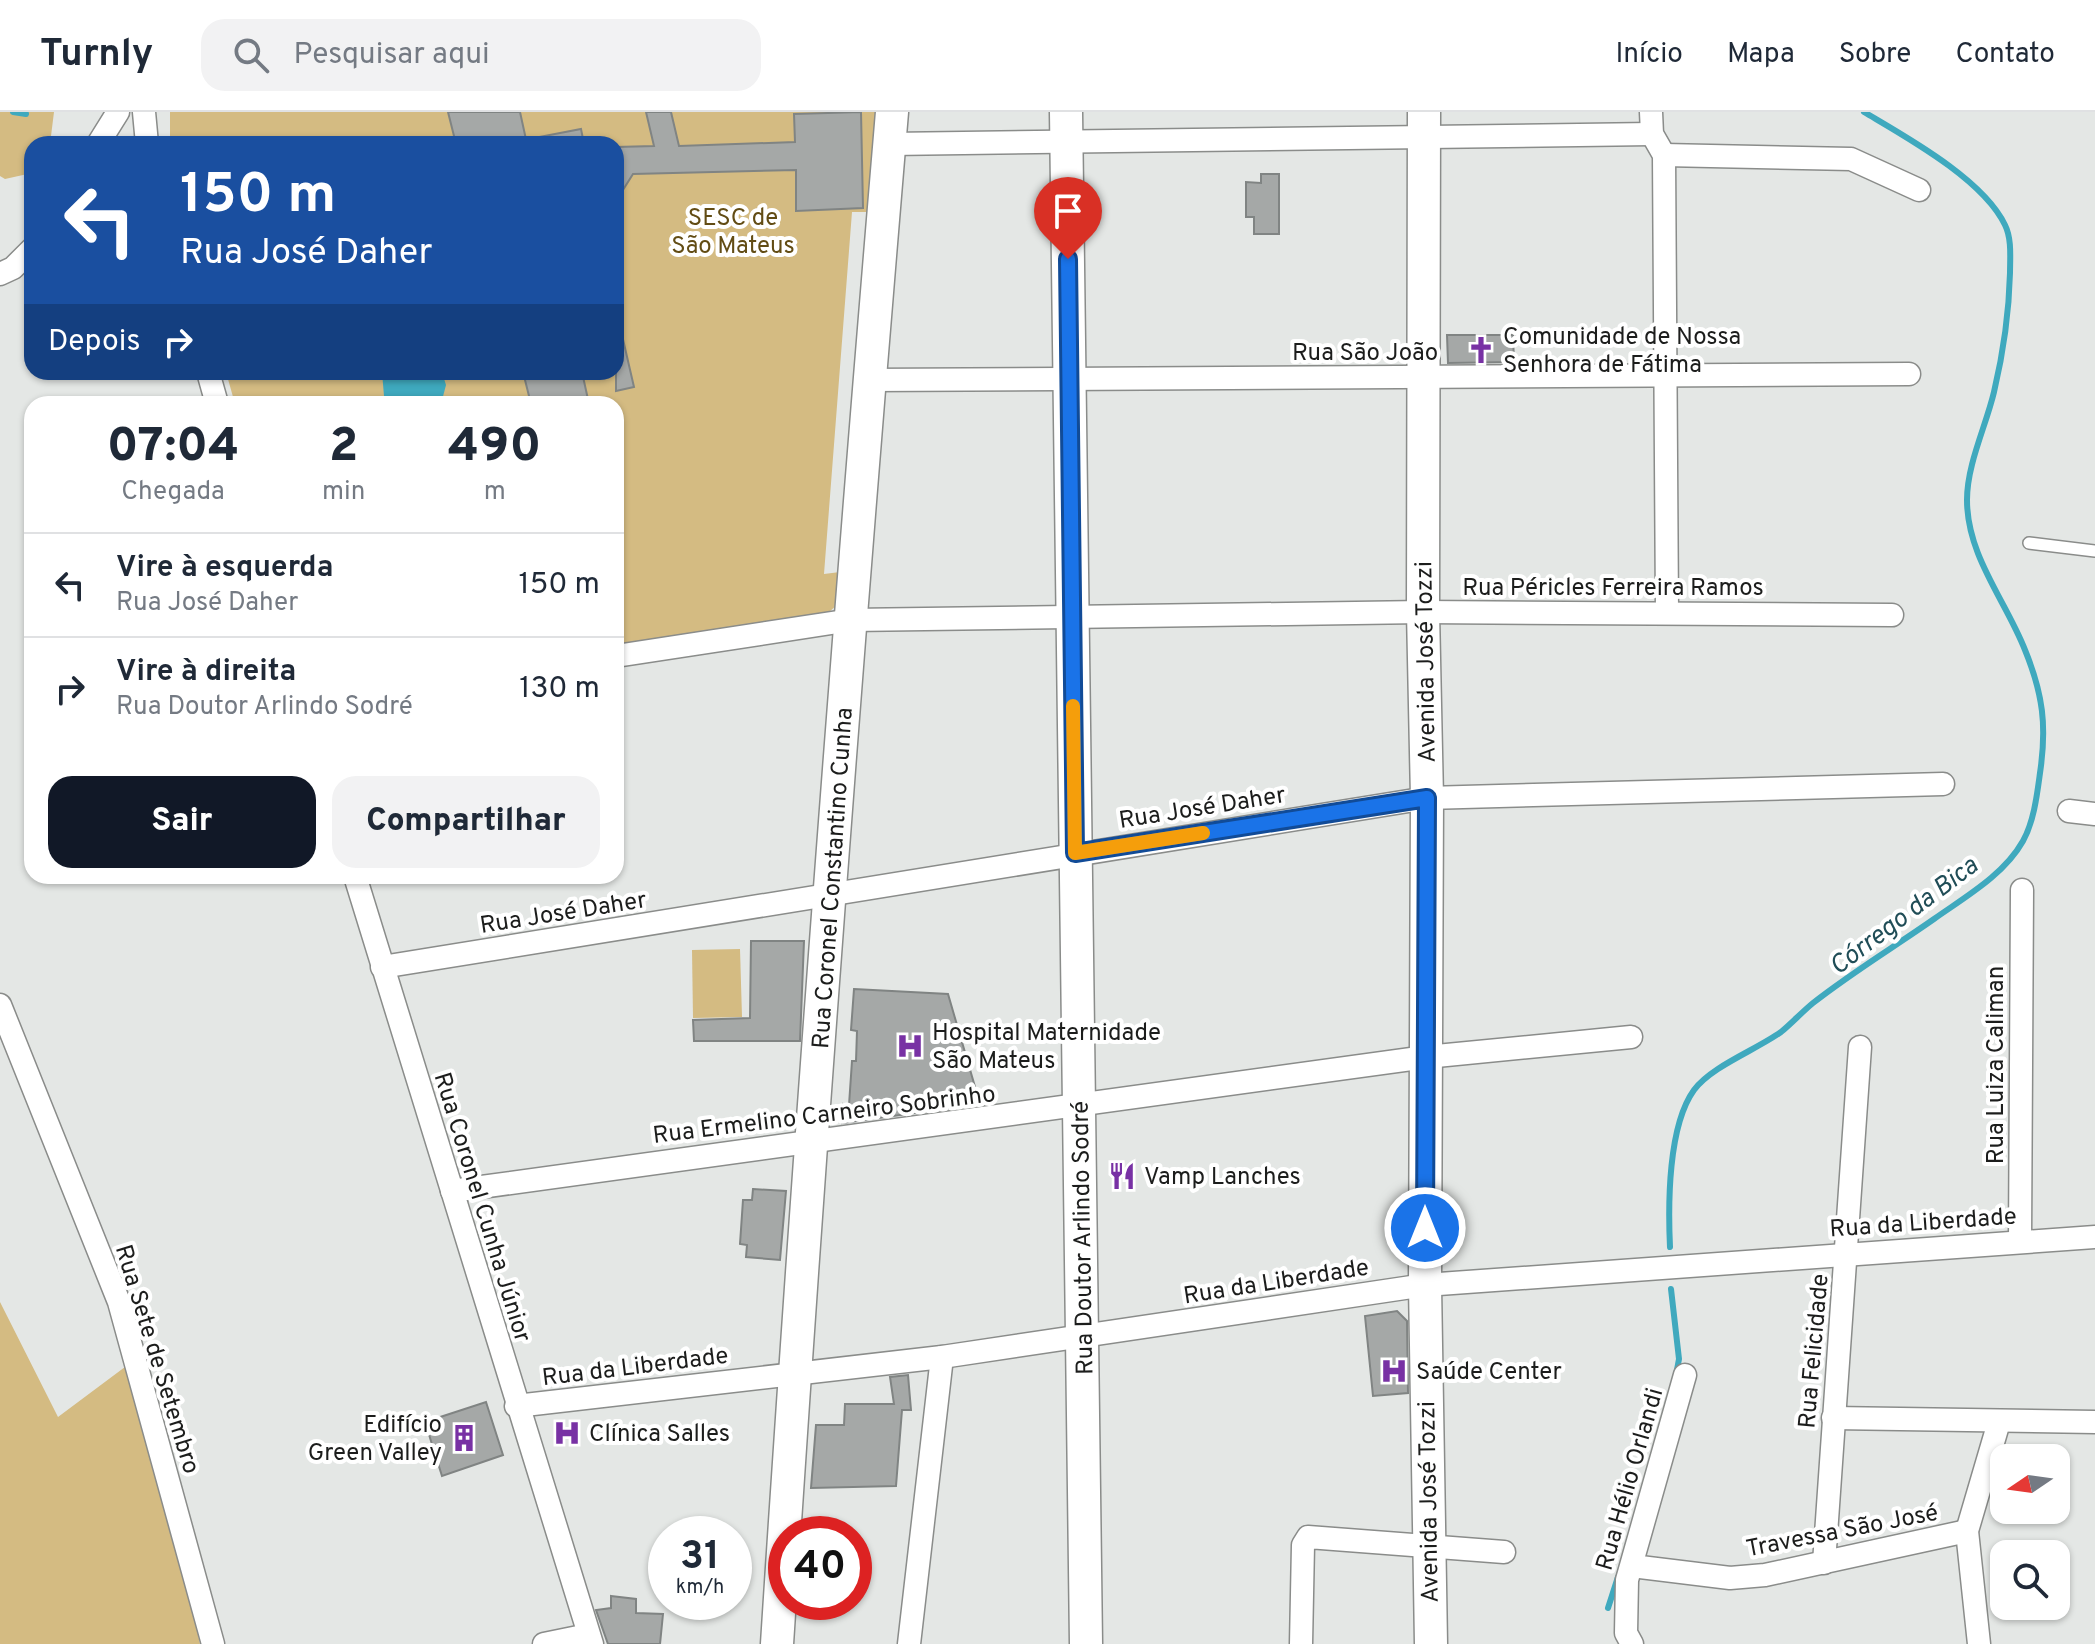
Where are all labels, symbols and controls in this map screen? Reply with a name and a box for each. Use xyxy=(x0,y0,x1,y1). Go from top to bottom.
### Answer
search box xyxy=(201,19,761,91)
text: Turnly xyxy=(40,31,153,80)
icon: search xyxy=(229,33,273,77)
text: Pesquisar aqui xyxy=(293,37,490,74)
text: Início xyxy=(1615,37,1683,73)
text: Mapa xyxy=(1727,37,1795,73)
text: Sobre xyxy=(1839,37,1911,73)
text: Contato xyxy=(1955,37,2055,73)
text: 150 m xyxy=(180,162,336,232)
icon: left xyxy=(48,168,152,272)
pin xyxy=(1034,177,1102,259)
icon: arrive xyxy=(1046,189,1090,233)
park label: SESC de São Mateus xyxy=(671,204,795,262)
text: Rua José Daher xyxy=(180,231,432,277)
icon: right xyxy=(156,320,200,364)
place label: Comunidade de Nossa Senhora de Fátima xyxy=(1503,323,1741,381)
text: Depois xyxy=(48,324,140,361)
church icon: Comunidade de Nossa Senhora de Fátima xyxy=(1466,335,1496,365)
street label: Rua São João xyxy=(1292,339,1438,369)
text: 07:04 xyxy=(107,418,239,478)
text: 2 xyxy=(329,418,358,478)
text: 490 xyxy=(448,418,541,478)
text: Chegada xyxy=(121,476,225,509)
text: min xyxy=(322,476,365,509)
text: m xyxy=(484,476,506,509)
text: Vire à esquerda xyxy=(116,550,333,587)
street label: Avenida José Tozzi xyxy=(1410,561,1444,763)
icon: left xyxy=(48,563,92,607)
text: 150 m xyxy=(519,567,600,604)
street label: Rua Péricles Ferreira Ramos xyxy=(1462,574,1764,604)
text: Rua José Daher xyxy=(116,587,298,620)
text: Vire à direita xyxy=(116,654,296,691)
icon: right xyxy=(48,667,92,711)
text: 130 m xyxy=(519,671,600,708)
text: Rua Doutor Arlindo Sodré xyxy=(116,691,413,724)
street label: Rua Coronel Constantino Cunha xyxy=(807,706,861,1050)
button: Sair xyxy=(48,776,316,868)
button: Compartilhar xyxy=(332,776,600,868)
street label: Rua José Daher xyxy=(1117,781,1288,837)
water label: Córrego da Bica xyxy=(1824,850,1986,984)
street label: Rua José Daher xyxy=(478,886,649,942)
street label: Rua Luiza Caliman xyxy=(1982,966,2012,1164)
place label: Hospital Maternidade São Mateus xyxy=(932,1019,1161,1077)
hospital icon: Hospital Maternidade São Mateus xyxy=(895,1031,925,1061)
street label: Rua Coronel Cunha Júnior xyxy=(426,1069,536,1346)
street label: Rua Ermelino Carneiro Sobrinho xyxy=(651,1080,997,1152)
street label: Rua Doutor Arlindo Sodré xyxy=(1067,1101,1101,1375)
restaurant icon: Vamp Lanches xyxy=(1107,1161,1137,1191)
place label: Vamp Lanches xyxy=(1144,1163,1301,1193)
position arrow xyxy=(1383,1186,1467,1270)
street label: Rua da Liberdade xyxy=(1829,1202,2018,1245)
street label: Rua Sete de Setembro xyxy=(107,1241,205,1478)
street label: Rua da Liberdade xyxy=(1181,1253,1371,1312)
street label: Rua Felicidade xyxy=(1793,1272,1837,1430)
street label: Rua da Liberdade xyxy=(540,1342,730,1394)
hospital icon: Saúde Center xyxy=(1379,1356,1409,1386)
place label: Saúde Center xyxy=(1416,1358,1562,1388)
street label: Rua Hélio Orlandi xyxy=(1591,1385,1671,1574)
street label: Avenida José Tozzi xyxy=(1413,1401,1447,1603)
place label: Edifício Green Valley xyxy=(308,1411,442,1469)
hospital icon: Clínica Salles xyxy=(552,1418,582,1448)
place label: Clínica Salles xyxy=(589,1420,730,1450)
building icon: Edifício Green Valley xyxy=(449,1423,479,1453)
north arrow xyxy=(1990,1444,2070,1524)
map controls xyxy=(1990,1444,2070,1620)
street label: Travessa São José xyxy=(1744,1499,1941,1565)
speed limit sign: 40 xyxy=(768,1516,872,1620)
text: 31 xyxy=(680,1533,720,1583)
button: search xyxy=(1990,1540,2070,1620)
text: km/h xyxy=(676,1575,724,1601)

